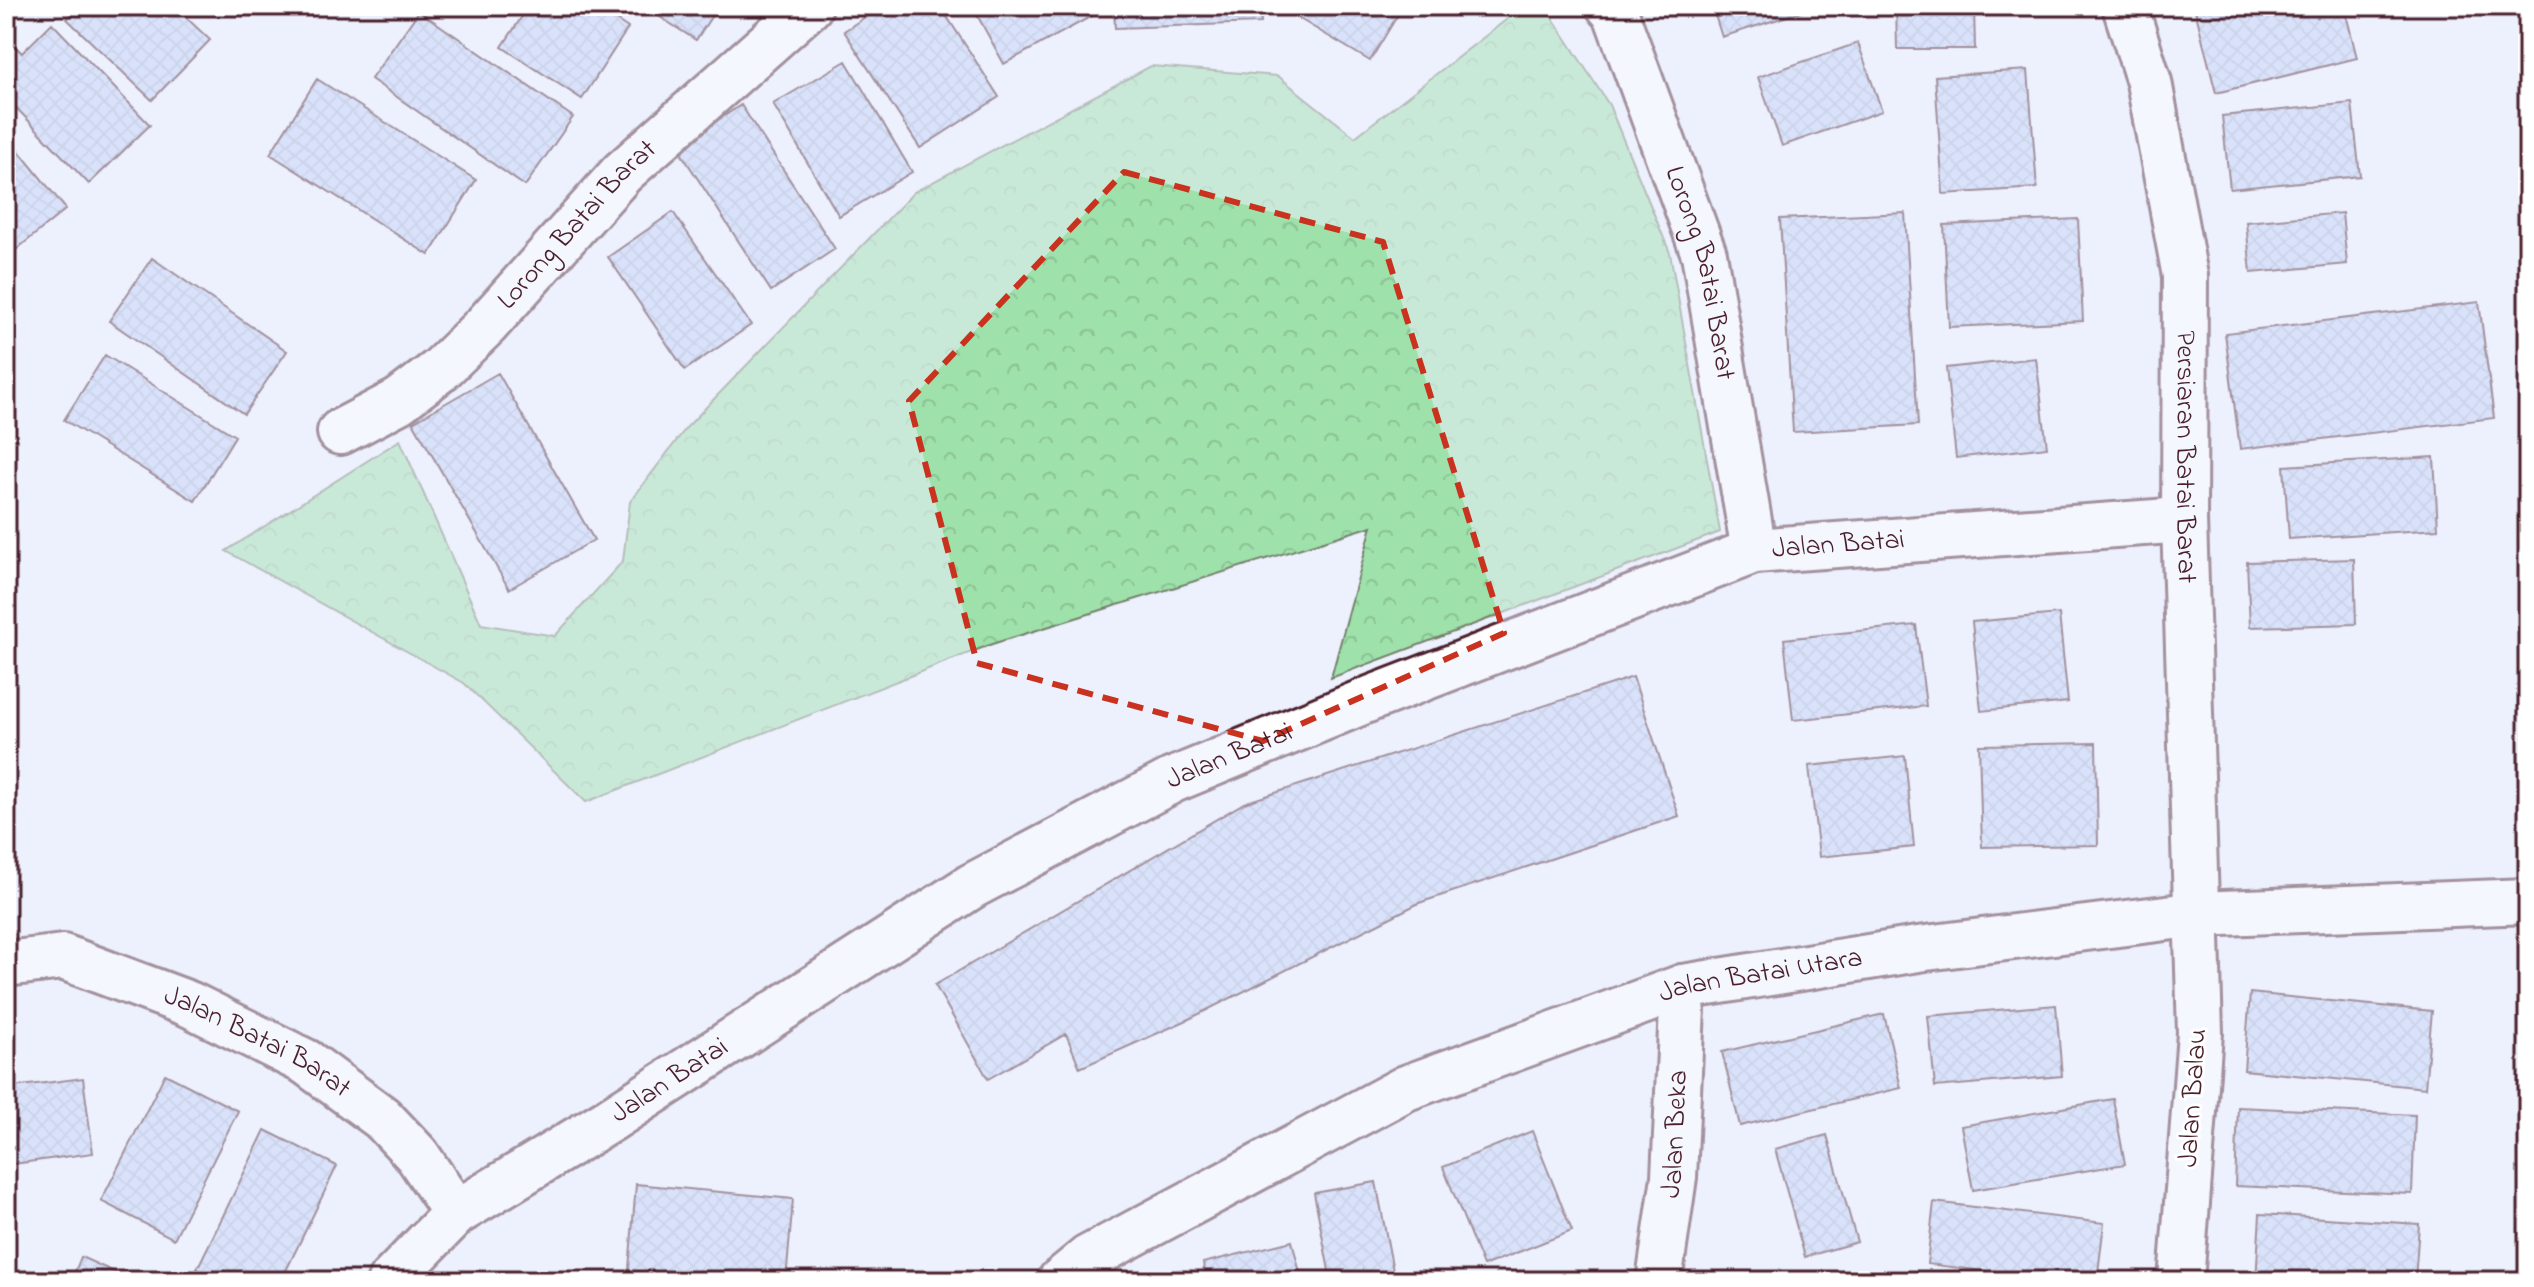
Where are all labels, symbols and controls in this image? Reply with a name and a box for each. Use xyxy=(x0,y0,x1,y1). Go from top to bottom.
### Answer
street label: Lorong Batai Barat xyxy=(488,130,667,319)
street label: Lorong Batai Barat xyxy=(1653,161,1745,383)
street label: Persiaran Batai Barat xyxy=(2163,331,2206,584)
street label: Jalan Batai xyxy=(1770,520,1906,570)
street label: Jalan Batai xyxy=(1160,712,1299,801)
street label: Jalan Batai Utara xyxy=(1653,938,1865,1015)
street label: Jalan Batai Barat xyxy=(158,976,359,1109)
street label: Jalan Balau xyxy=(2169,1027,2219,1169)
street label: Jalan Batai xyxy=(603,1028,737,1134)
street label: Jalan Beka xyxy=(1651,1069,1700,1201)

